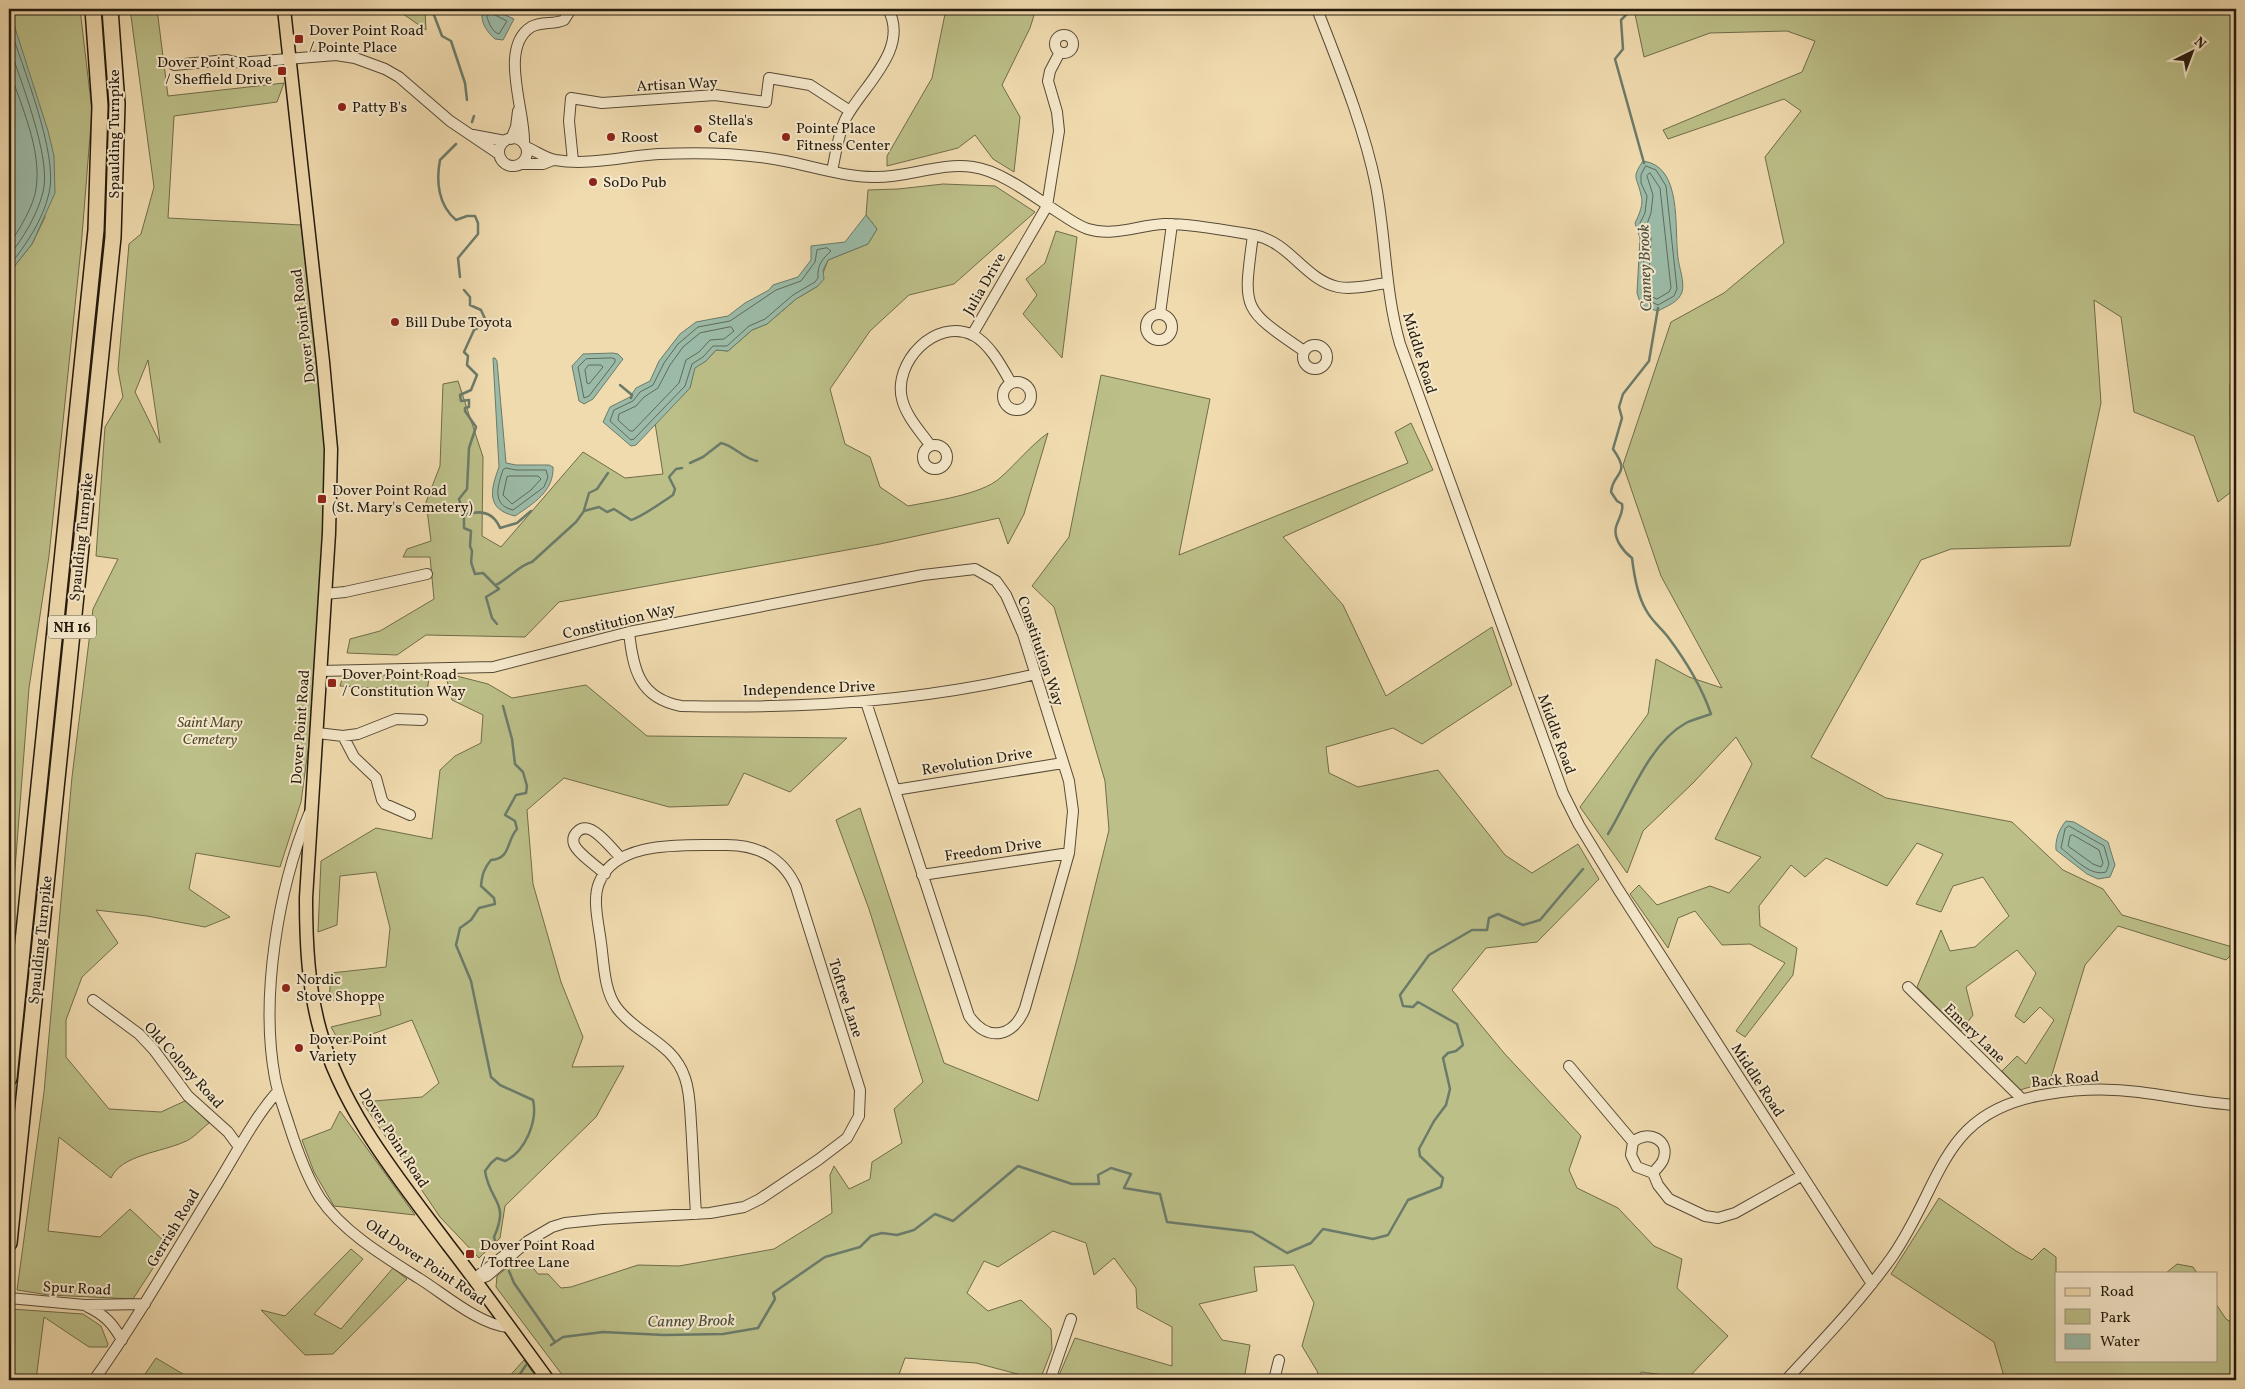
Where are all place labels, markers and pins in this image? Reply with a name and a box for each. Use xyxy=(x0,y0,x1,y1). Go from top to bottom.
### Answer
place label: Dover Point Road / Pointe Place xyxy=(309,21,424,59)
marker: Dover Point Road / Pointe Place xyxy=(293,33,305,45)
place label: Dover Point Road / Sheffield Drive xyxy=(157,53,272,91)
marker: Dover Point Road / Sheffield Drive xyxy=(276,65,288,77)
place label: Patty B's xyxy=(352,98,407,119)
marker: Patty B's xyxy=(336,101,348,113)
place label: Stella's Cafe xyxy=(708,111,753,149)
place label: Pointe Place Fitness Center xyxy=(796,119,890,157)
marker: Stella's Cafe xyxy=(692,123,704,135)
place label: Roost xyxy=(621,128,659,149)
marker: Roost xyxy=(605,131,617,143)
marker: Pointe Place Fitness Center xyxy=(780,131,792,143)
place label: SoDo Pub xyxy=(603,173,667,194)
marker: SoDo Pub xyxy=(587,176,599,188)
place label: Bill Dube Toyota xyxy=(405,313,512,334)
marker: Bill Dube Toyota xyxy=(389,316,401,328)
place label: Dover Point Road (St. Mary's Cemetery) xyxy=(332,481,473,519)
marker: Dover Point Road (St. Mary's Cemetery) xyxy=(316,493,328,505)
place label: Dover Point Road / Constitution Way xyxy=(342,665,466,703)
marker: Dover Point Road / Constitution Way xyxy=(326,677,338,689)
place label: Nordic Stove Shoppe xyxy=(296,970,385,1008)
marker: Nordic Stove Shoppe xyxy=(280,982,292,994)
place label: Dover Point Variety xyxy=(309,1030,387,1068)
marker: Dover Point Variety xyxy=(293,1042,305,1054)
place label: Dover Point Road / Toftree Lane xyxy=(480,1236,595,1274)
marker: Dover Point Road / Toftree Lane xyxy=(464,1248,476,1260)

